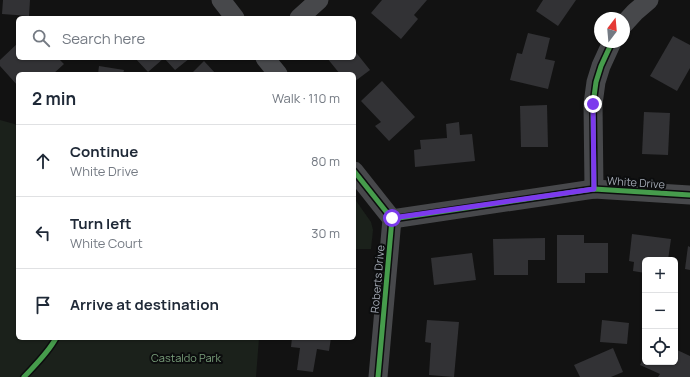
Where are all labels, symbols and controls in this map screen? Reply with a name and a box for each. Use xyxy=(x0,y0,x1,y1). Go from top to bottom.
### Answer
north arrow xyxy=(594,12,630,48)
search box xyxy=(16,16,356,60)
icon: search xyxy=(30,27,52,49)
text: Search here xyxy=(62,28,145,49)
text: 2 min xyxy=(32,87,76,110)
text: Walk · 110 m xyxy=(272,89,340,107)
route end xyxy=(584,95,602,113)
text: Continue xyxy=(70,141,138,162)
icon: ahead xyxy=(32,150,54,172)
text: 80 m xyxy=(311,152,340,170)
text: White Drive xyxy=(70,162,138,180)
street label: White Drive xyxy=(607,172,666,192)
route start xyxy=(383,209,401,227)
text: Turn left xyxy=(70,213,132,234)
icon: left xyxy=(32,222,54,244)
text: 30 m xyxy=(311,224,340,242)
text: White Court xyxy=(70,234,143,252)
street label: Roberts Drive xyxy=(367,244,388,314)
map controls xyxy=(642,257,678,365)
button: + xyxy=(642,257,678,293)
button: − xyxy=(642,293,678,329)
icon: arrive xyxy=(32,294,54,316)
text: Arrive at destination xyxy=(70,294,219,315)
button: locate xyxy=(642,329,678,365)
park label: Castaldo Park xyxy=(151,350,222,365)

